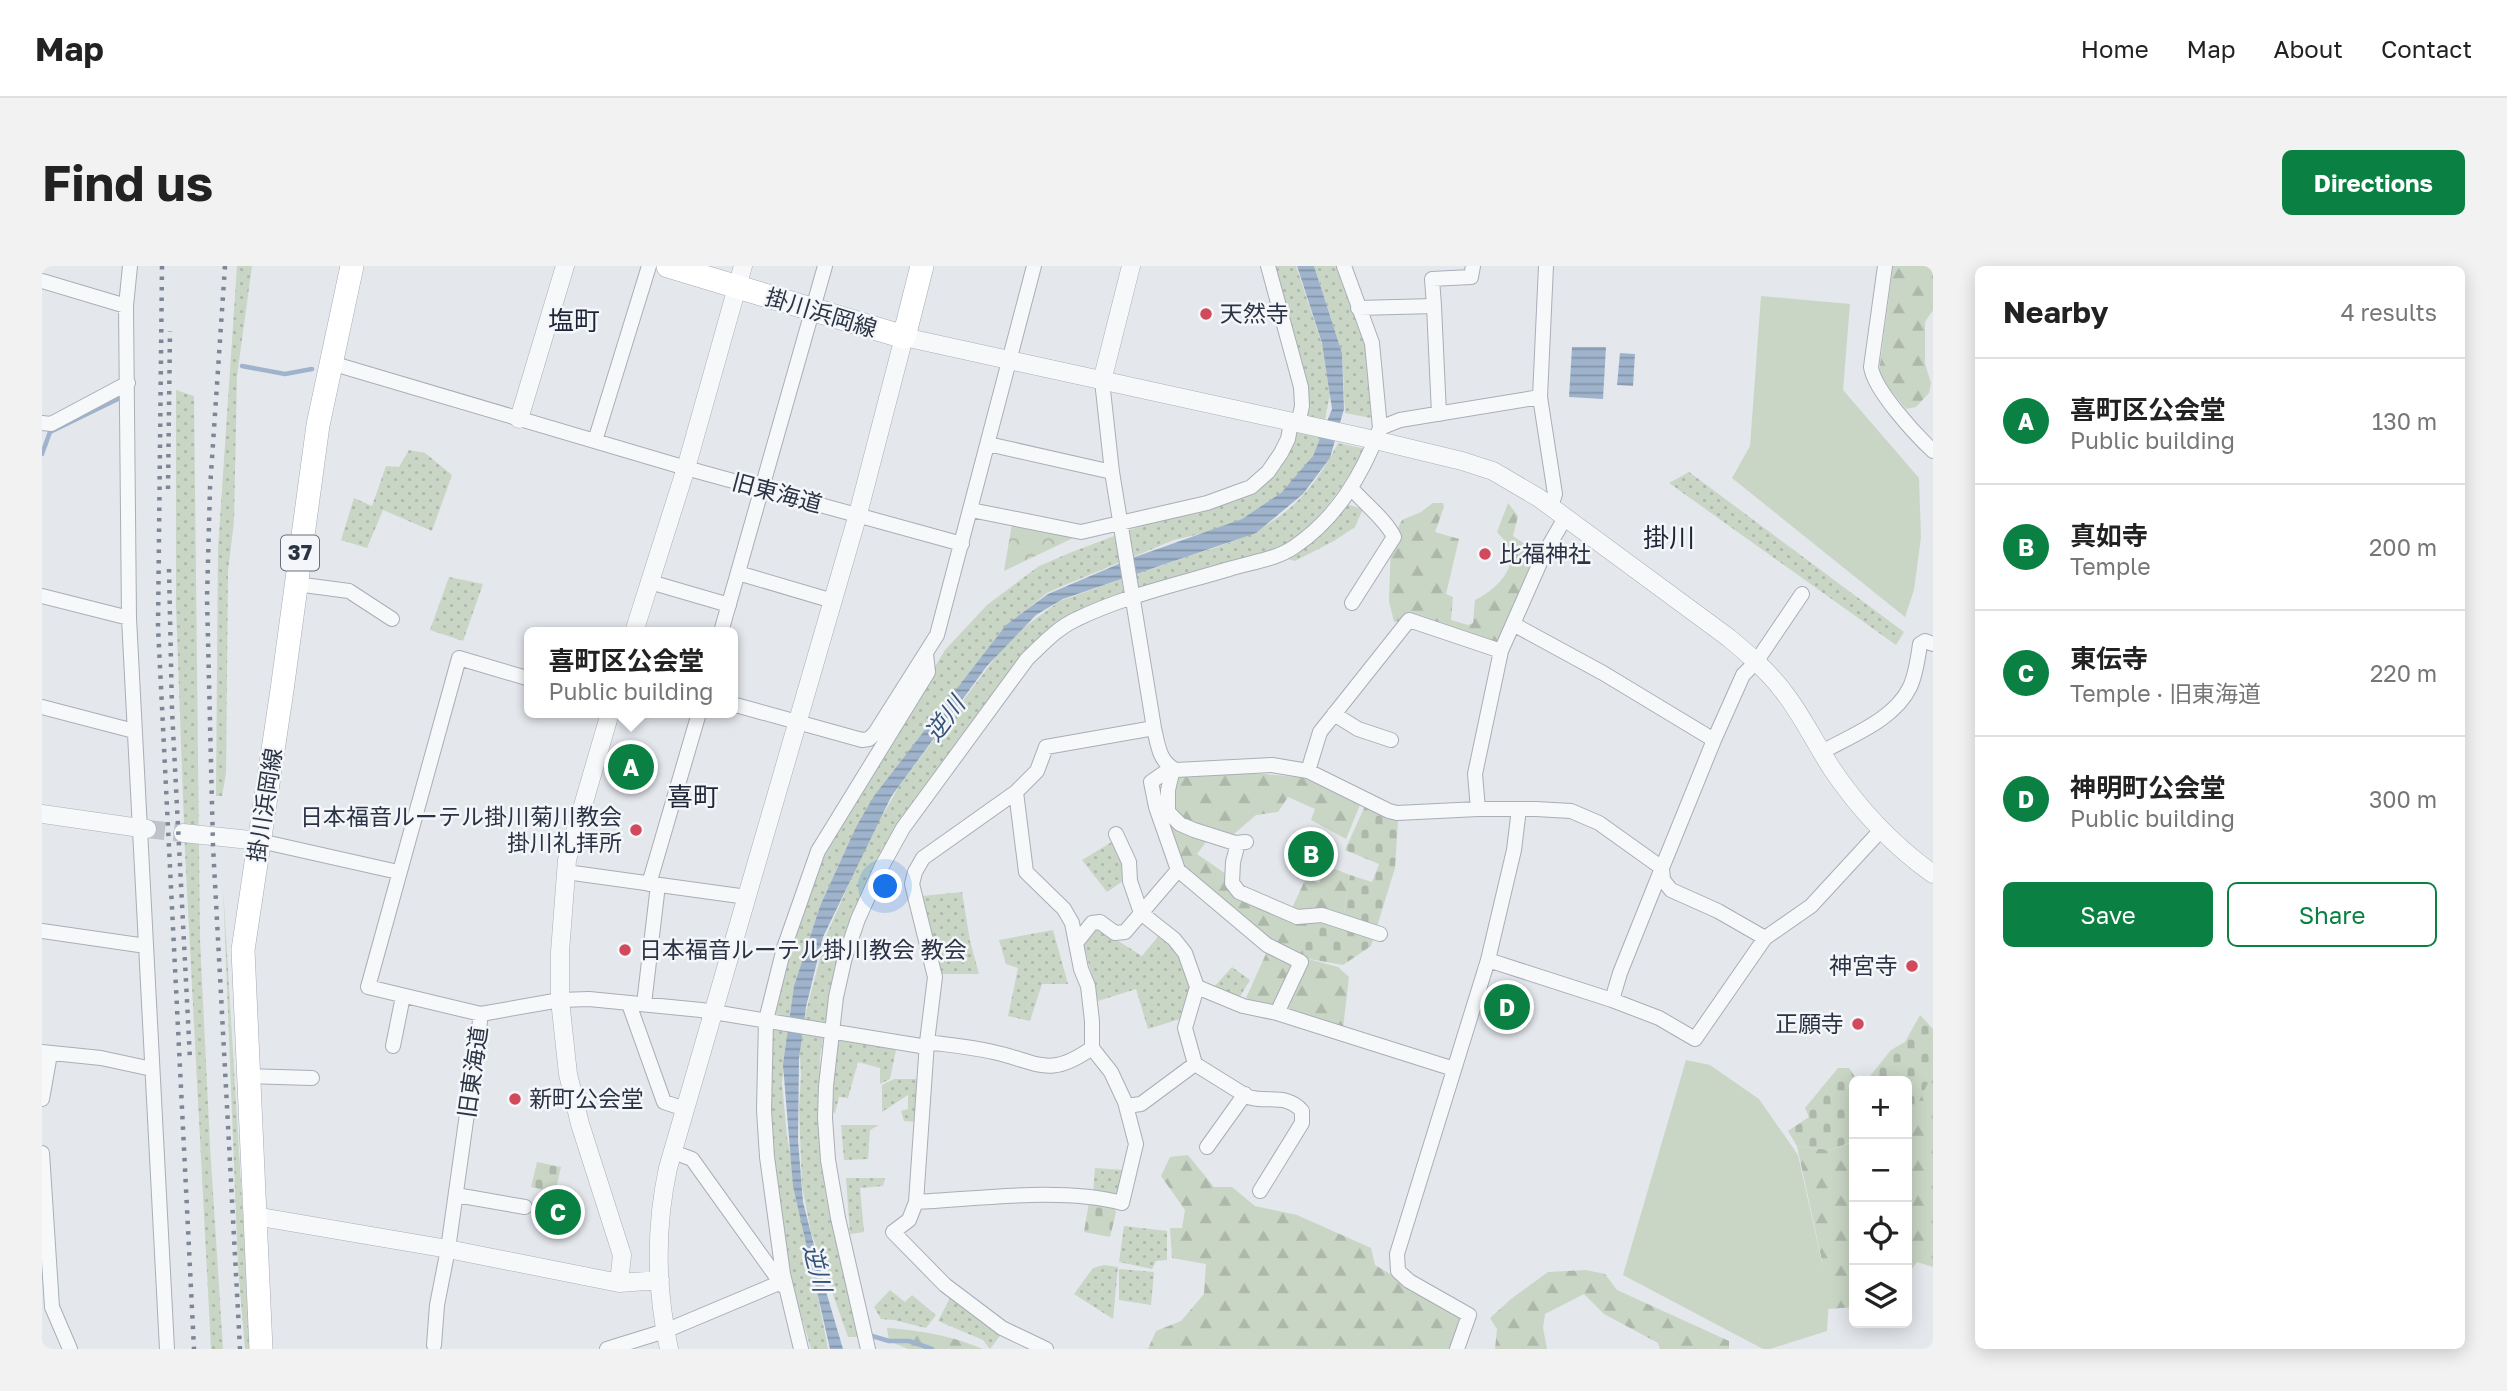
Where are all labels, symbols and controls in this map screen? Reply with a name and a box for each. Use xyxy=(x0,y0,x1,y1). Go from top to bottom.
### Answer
text: Map xyxy=(35,29,104,68)
text: Home xyxy=(2081,34,2149,63)
text: Map xyxy=(2187,34,2236,63)
text: About xyxy=(2274,34,2343,63)
text: Contact xyxy=(2381,34,2472,63)
button: Directions xyxy=(2282,150,2465,215)
text: Find us xyxy=(42,153,213,212)
street label: 掛川浜岡線 xyxy=(762,282,880,342)
text: Nearby xyxy=(2003,294,2108,330)
text: 4 results xyxy=(2341,298,2437,326)
place label: 天然寺 xyxy=(1220,299,1289,327)
district label: 塩町 xyxy=(548,305,600,336)
marker: 天然寺 xyxy=(1198,306,1214,322)
text: 喜町区公会堂 xyxy=(2070,394,2226,425)
text: A xyxy=(2018,407,2034,435)
text: 130 m xyxy=(2372,407,2437,435)
text: Public building xyxy=(2070,426,2235,454)
street label: 旧東海道 xyxy=(729,467,825,517)
text: 真如寺 xyxy=(2070,520,2148,551)
district label: 掛川 xyxy=(1643,522,1695,553)
text: B xyxy=(2018,533,2034,561)
text: 200 m xyxy=(2369,533,2437,561)
road number: 37 xyxy=(281,536,319,570)
place label: 比福神社 xyxy=(1499,539,1591,567)
marker: 比福神社 xyxy=(1477,546,1493,562)
text: Temple xyxy=(2070,552,2151,580)
popup xyxy=(524,627,738,718)
text: 東伝寺 xyxy=(2070,643,2148,674)
text: 喜町区公会堂 xyxy=(549,645,705,676)
text: C xyxy=(2018,659,2034,687)
text: 220 m xyxy=(2370,659,2437,687)
text: Public building xyxy=(549,677,713,705)
text: Temple · 旧東海道 xyxy=(2070,679,2261,707)
water label: 逆川 xyxy=(918,688,972,746)
pin: A xyxy=(608,741,654,793)
street label: 掛川浜岡線 xyxy=(241,746,287,864)
text: 神明町公会堂 xyxy=(2070,772,2226,803)
district label: 喜町 xyxy=(667,781,719,812)
text: D xyxy=(2018,785,2034,813)
text: 300 m xyxy=(2369,785,2437,813)
place label: 日本福音ルーテル掛川菊川教会 掛川礼拝所 xyxy=(300,802,622,856)
text: Public building xyxy=(2070,804,2235,832)
marker: 日本福音ルーテル掛川菊川教会 掛川礼拝所 xyxy=(628,822,644,838)
pin: B xyxy=(1288,828,1334,880)
your location xyxy=(868,869,902,903)
button: Save xyxy=(2003,882,2213,947)
button: Share xyxy=(2227,882,2437,947)
place label: 日本福音ルーテル掛川教会 教会 xyxy=(639,935,967,963)
marker: 日本福音ルーテル掛川教会 教会 xyxy=(617,942,633,958)
place label: 神宮寺 xyxy=(1829,951,1898,979)
marker: 神宮寺 xyxy=(1904,958,1920,974)
pin: D xyxy=(1484,981,1530,1033)
place label: 正願寺 xyxy=(1775,1009,1844,1037)
marker: 正願寺 xyxy=(1850,1016,1866,1032)
street label: 旧東海道 xyxy=(452,1024,492,1119)
map controls xyxy=(1849,1076,1912,1328)
button: + xyxy=(1849,1076,1912,1139)
place label: 新町公会堂 xyxy=(529,1084,644,1112)
marker: 新町公会堂 xyxy=(507,1091,523,1107)
button: − xyxy=(1849,1139,1912,1202)
pin: C xyxy=(535,1186,581,1238)
button: locate xyxy=(1849,1202,1912,1265)
water label: 逆川 xyxy=(799,1241,839,1297)
button: layers xyxy=(1849,1265,1912,1328)

